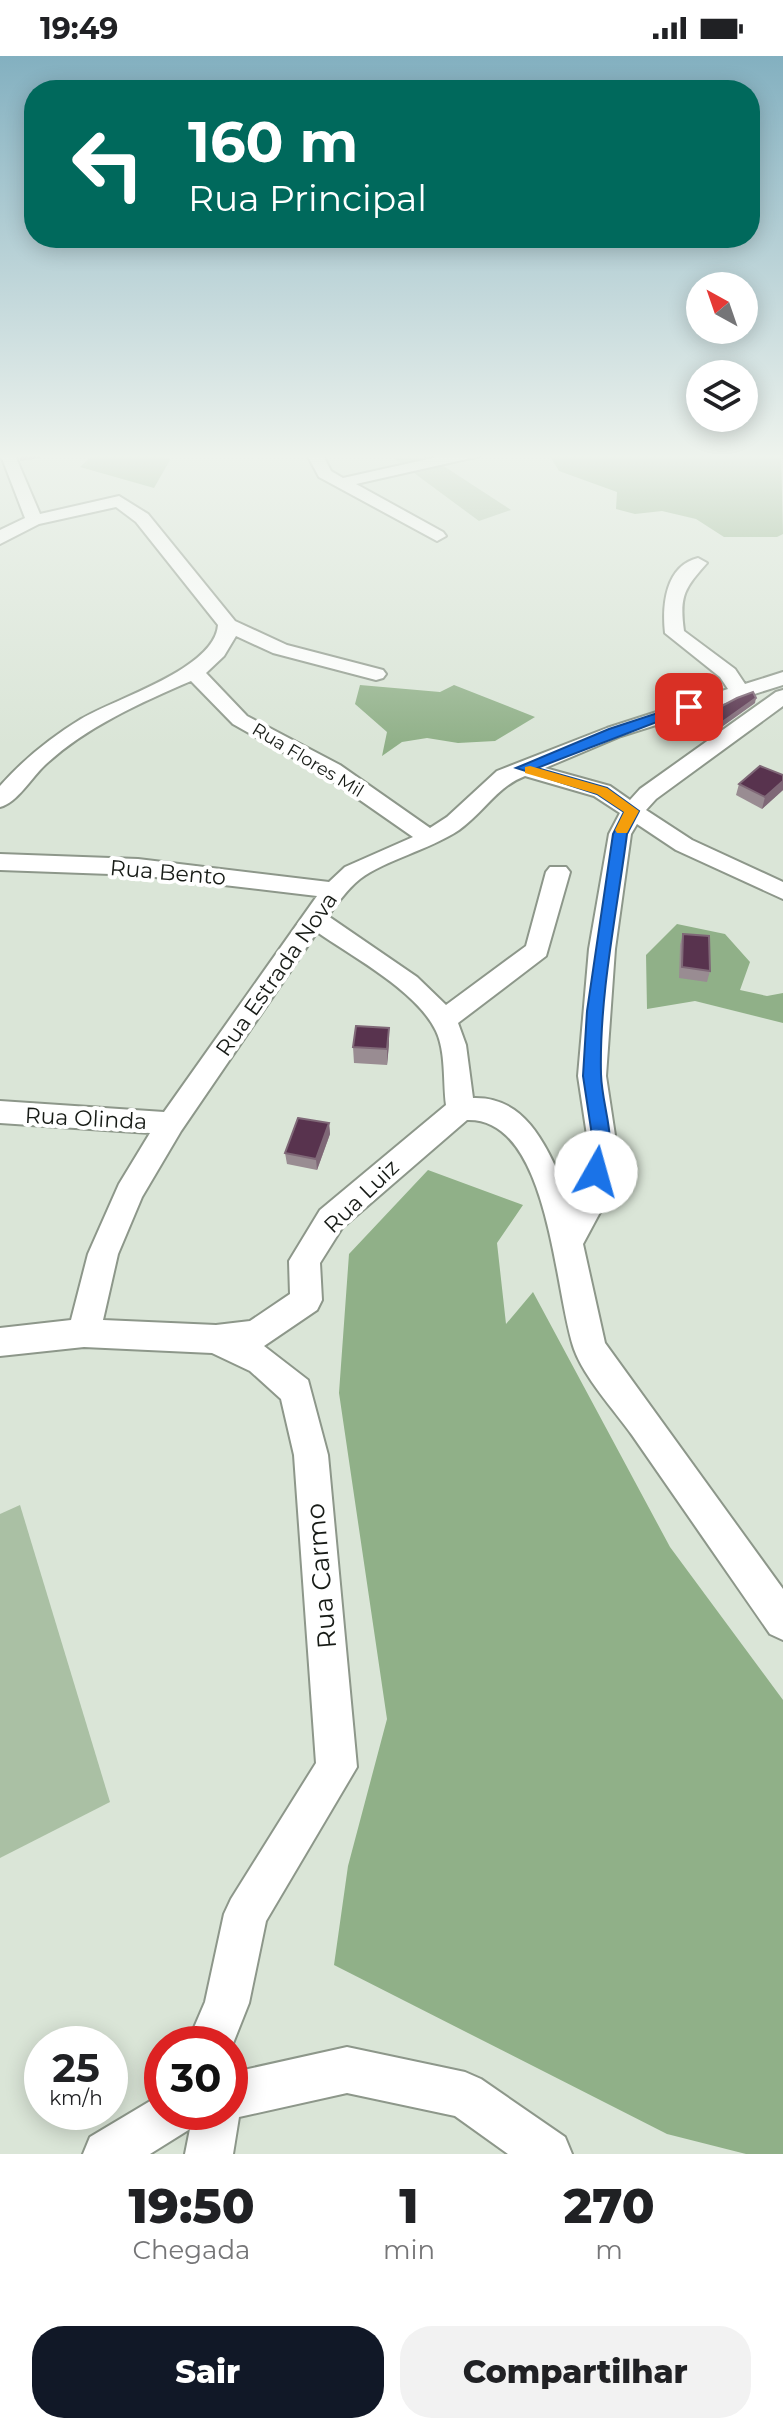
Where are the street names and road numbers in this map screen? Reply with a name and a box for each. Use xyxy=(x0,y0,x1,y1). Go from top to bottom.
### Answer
street label: Rua Flores Mil xyxy=(248,718,368,802)
street label: Rua Bento xyxy=(109,854,227,891)
street label: Rua Estrada Nova xyxy=(210,887,343,1062)
street label: Rua Olinda xyxy=(24,1102,148,1135)
street label: Rua Luiz xyxy=(318,1154,405,1239)
street label: Rua Carmo xyxy=(299,1502,343,1650)

